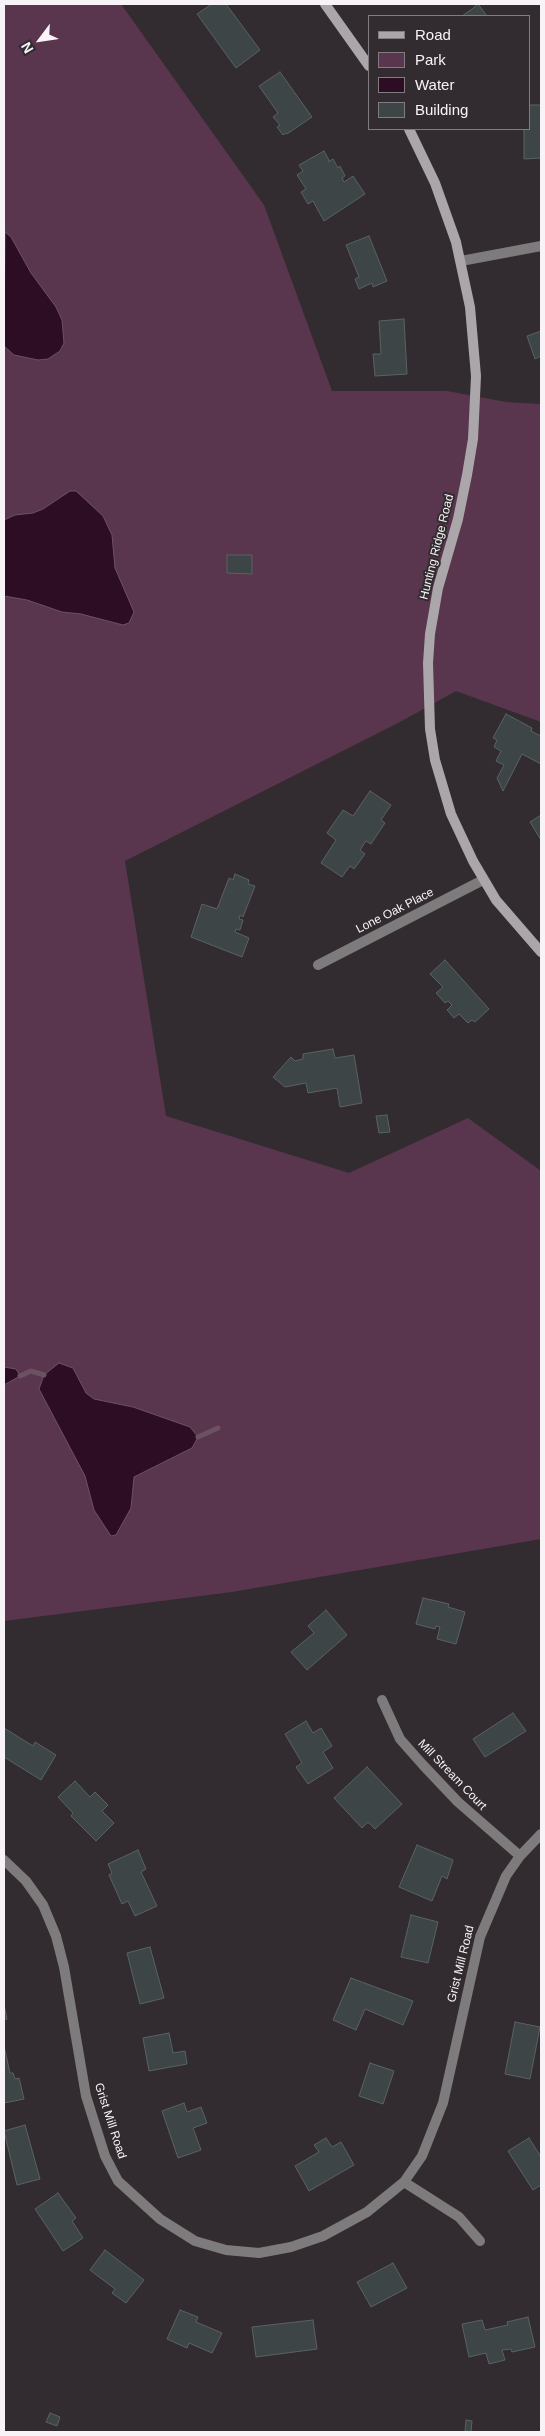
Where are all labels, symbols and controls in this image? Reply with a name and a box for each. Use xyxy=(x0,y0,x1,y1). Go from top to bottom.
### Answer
north arrow xyxy=(15,15,65,65)
legend xyxy=(368,15,530,130)
text: Road xyxy=(415,26,451,43)
text: N xyxy=(18,39,37,56)
text: Park xyxy=(415,51,446,68)
text: Water xyxy=(415,76,454,93)
text: Building xyxy=(415,101,468,118)
street label: Hunting Ridge Road xyxy=(417,493,457,601)
street label: Lone Oak Place xyxy=(354,885,436,937)
street label: Mill Stream Court xyxy=(415,1737,489,1813)
street label: Grist Mill Road xyxy=(444,1924,478,2004)
street label: Grist Mill Road xyxy=(91,2081,129,2161)

